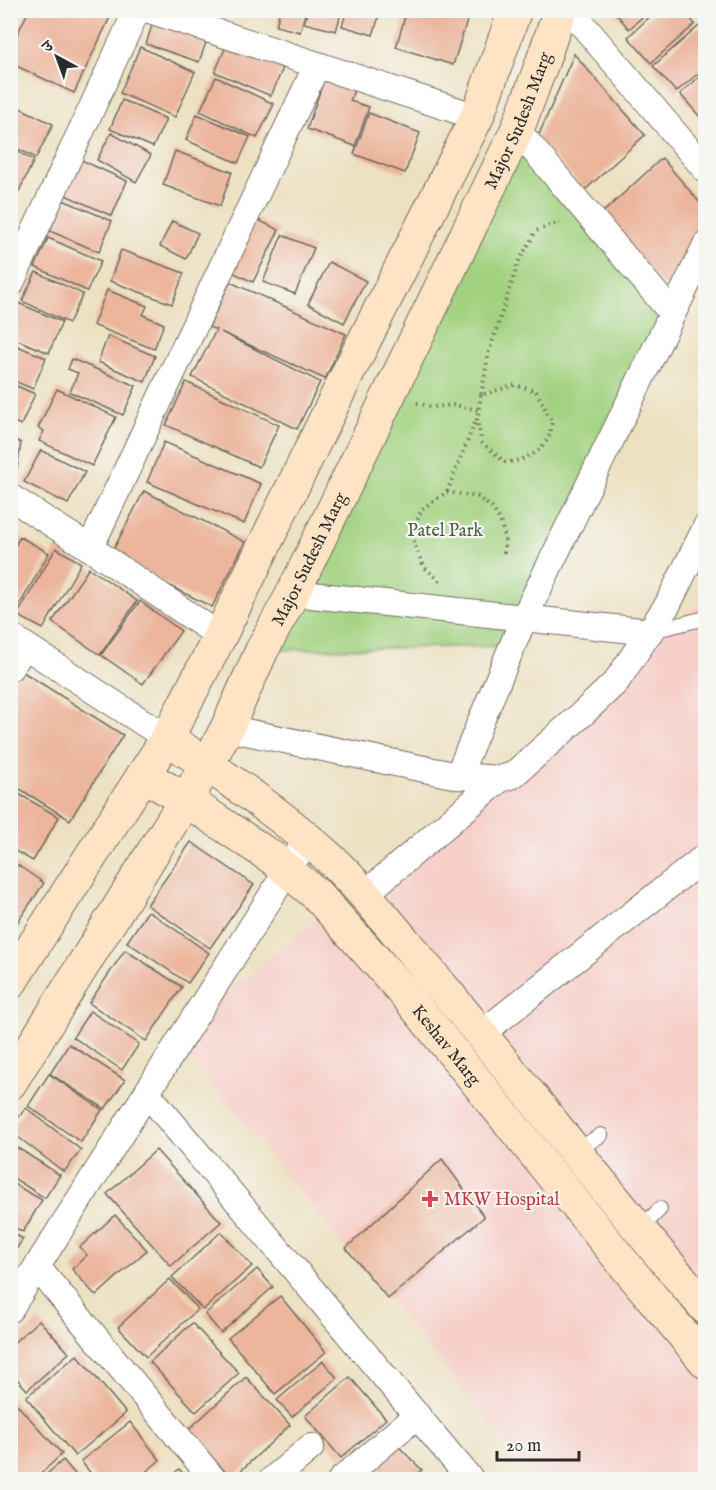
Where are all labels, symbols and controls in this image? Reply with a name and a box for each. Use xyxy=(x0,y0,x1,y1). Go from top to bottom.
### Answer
north arrow xyxy=(27,27,87,87)
text: उ xyxy=(38,36,60,58)
street label: Major Sudesh Marg xyxy=(480,49,558,193)
street label: Major Sudesh Marg xyxy=(267,489,353,631)
park label: Patel Park xyxy=(407,520,483,543)
street label: Keshav Marg xyxy=(406,1001,485,1091)
place label: MKW Hospital xyxy=(444,1189,560,1212)
marker: MKW Hospital xyxy=(421,1190,439,1208)
scale bar xyxy=(497,1424,580,1462)
text: 20 m xyxy=(506,1435,541,1458)

